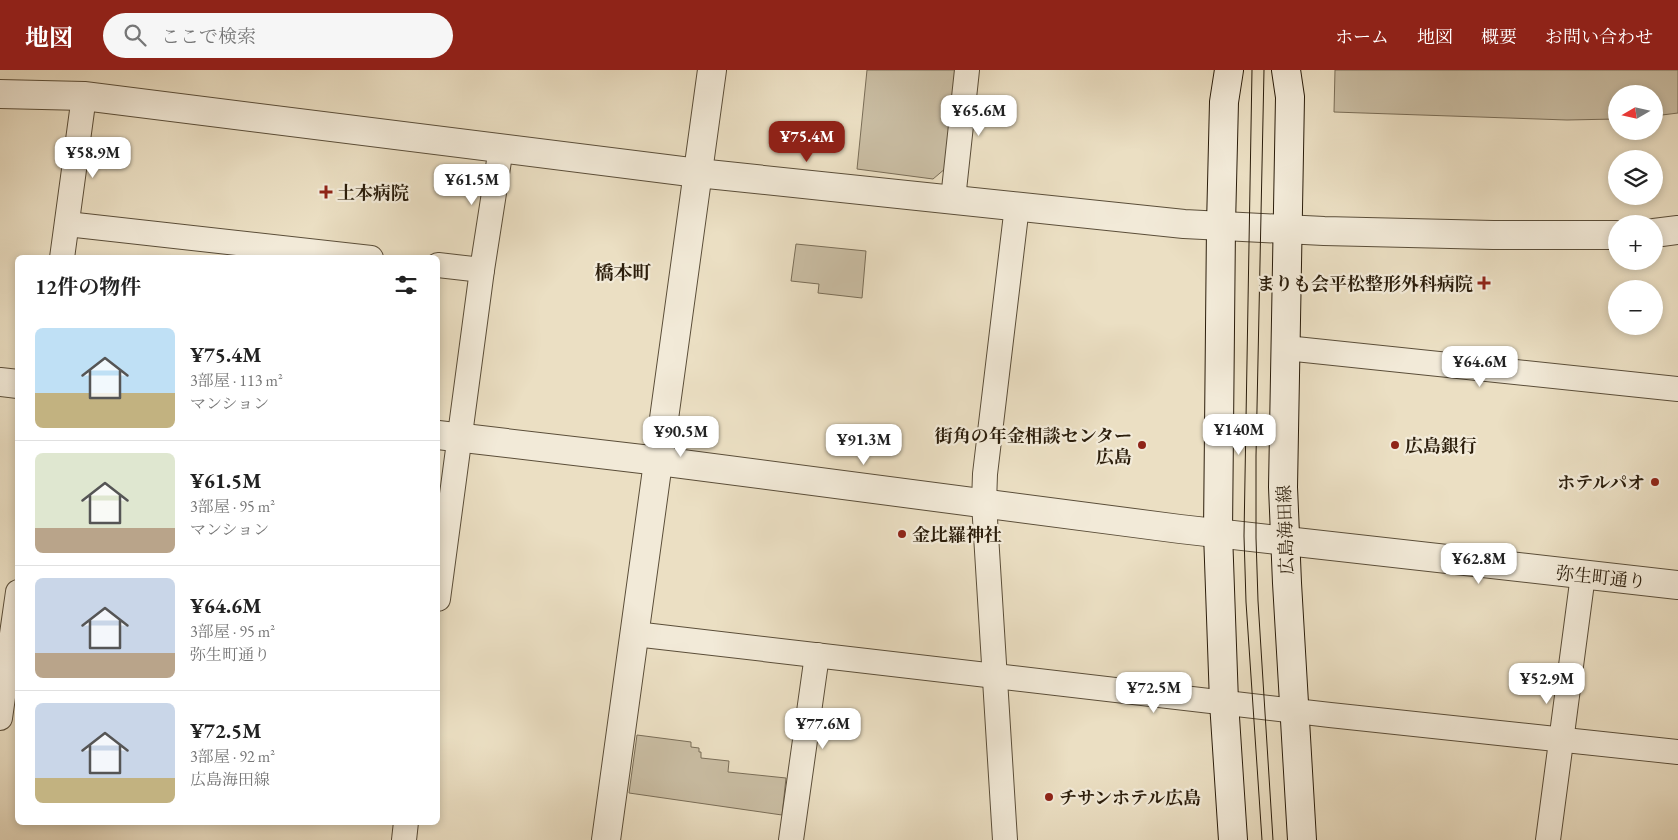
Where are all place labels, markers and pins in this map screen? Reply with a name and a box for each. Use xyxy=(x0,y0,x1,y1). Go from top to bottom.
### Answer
pin: ¥65.6M xyxy=(938,94,1020,137)
pin: ¥75.4M xyxy=(766,121,848,163)
pin: ¥58.9M xyxy=(52,136,134,179)
pin: ¥61.5M xyxy=(431,164,513,206)
place label: 土本病院 xyxy=(337,181,409,204)
marker: 土本病院 xyxy=(319,185,333,199)
place label: まりも会平松整形外科病院 xyxy=(1257,272,1473,295)
marker: まりも会平松整形外科病院 xyxy=(1477,276,1491,290)
pin: ¥64.6M xyxy=(1439,346,1521,388)
pin: ¥140M xyxy=(1204,414,1274,456)
pin: ¥90.5M xyxy=(640,416,722,458)
pin: ¥91.3M xyxy=(823,424,905,466)
place label: 街角の年金相談センター 広島 xyxy=(935,424,1132,468)
place label: 広島銀行 xyxy=(1405,434,1477,457)
marker: 街角の年金相談センター 広島 xyxy=(1136,439,1148,451)
marker: 広島銀行 xyxy=(1389,439,1401,451)
place label: ホテルパオ xyxy=(1557,471,1645,494)
marker: ホテルパオ xyxy=(1649,476,1661,488)
place label: 金比羅神社 xyxy=(912,523,1002,546)
marker: 金比羅神社 xyxy=(896,528,908,540)
pin: ¥62.8M xyxy=(1438,542,1520,585)
pin: ¥52.9M xyxy=(1506,662,1588,705)
pin: ¥72.5M xyxy=(1113,672,1195,714)
pin: ¥77.6M xyxy=(782,708,864,750)
place label: チサンホテル広島 xyxy=(1059,786,1201,809)
marker: チサンホテル広島 xyxy=(1043,791,1055,803)

